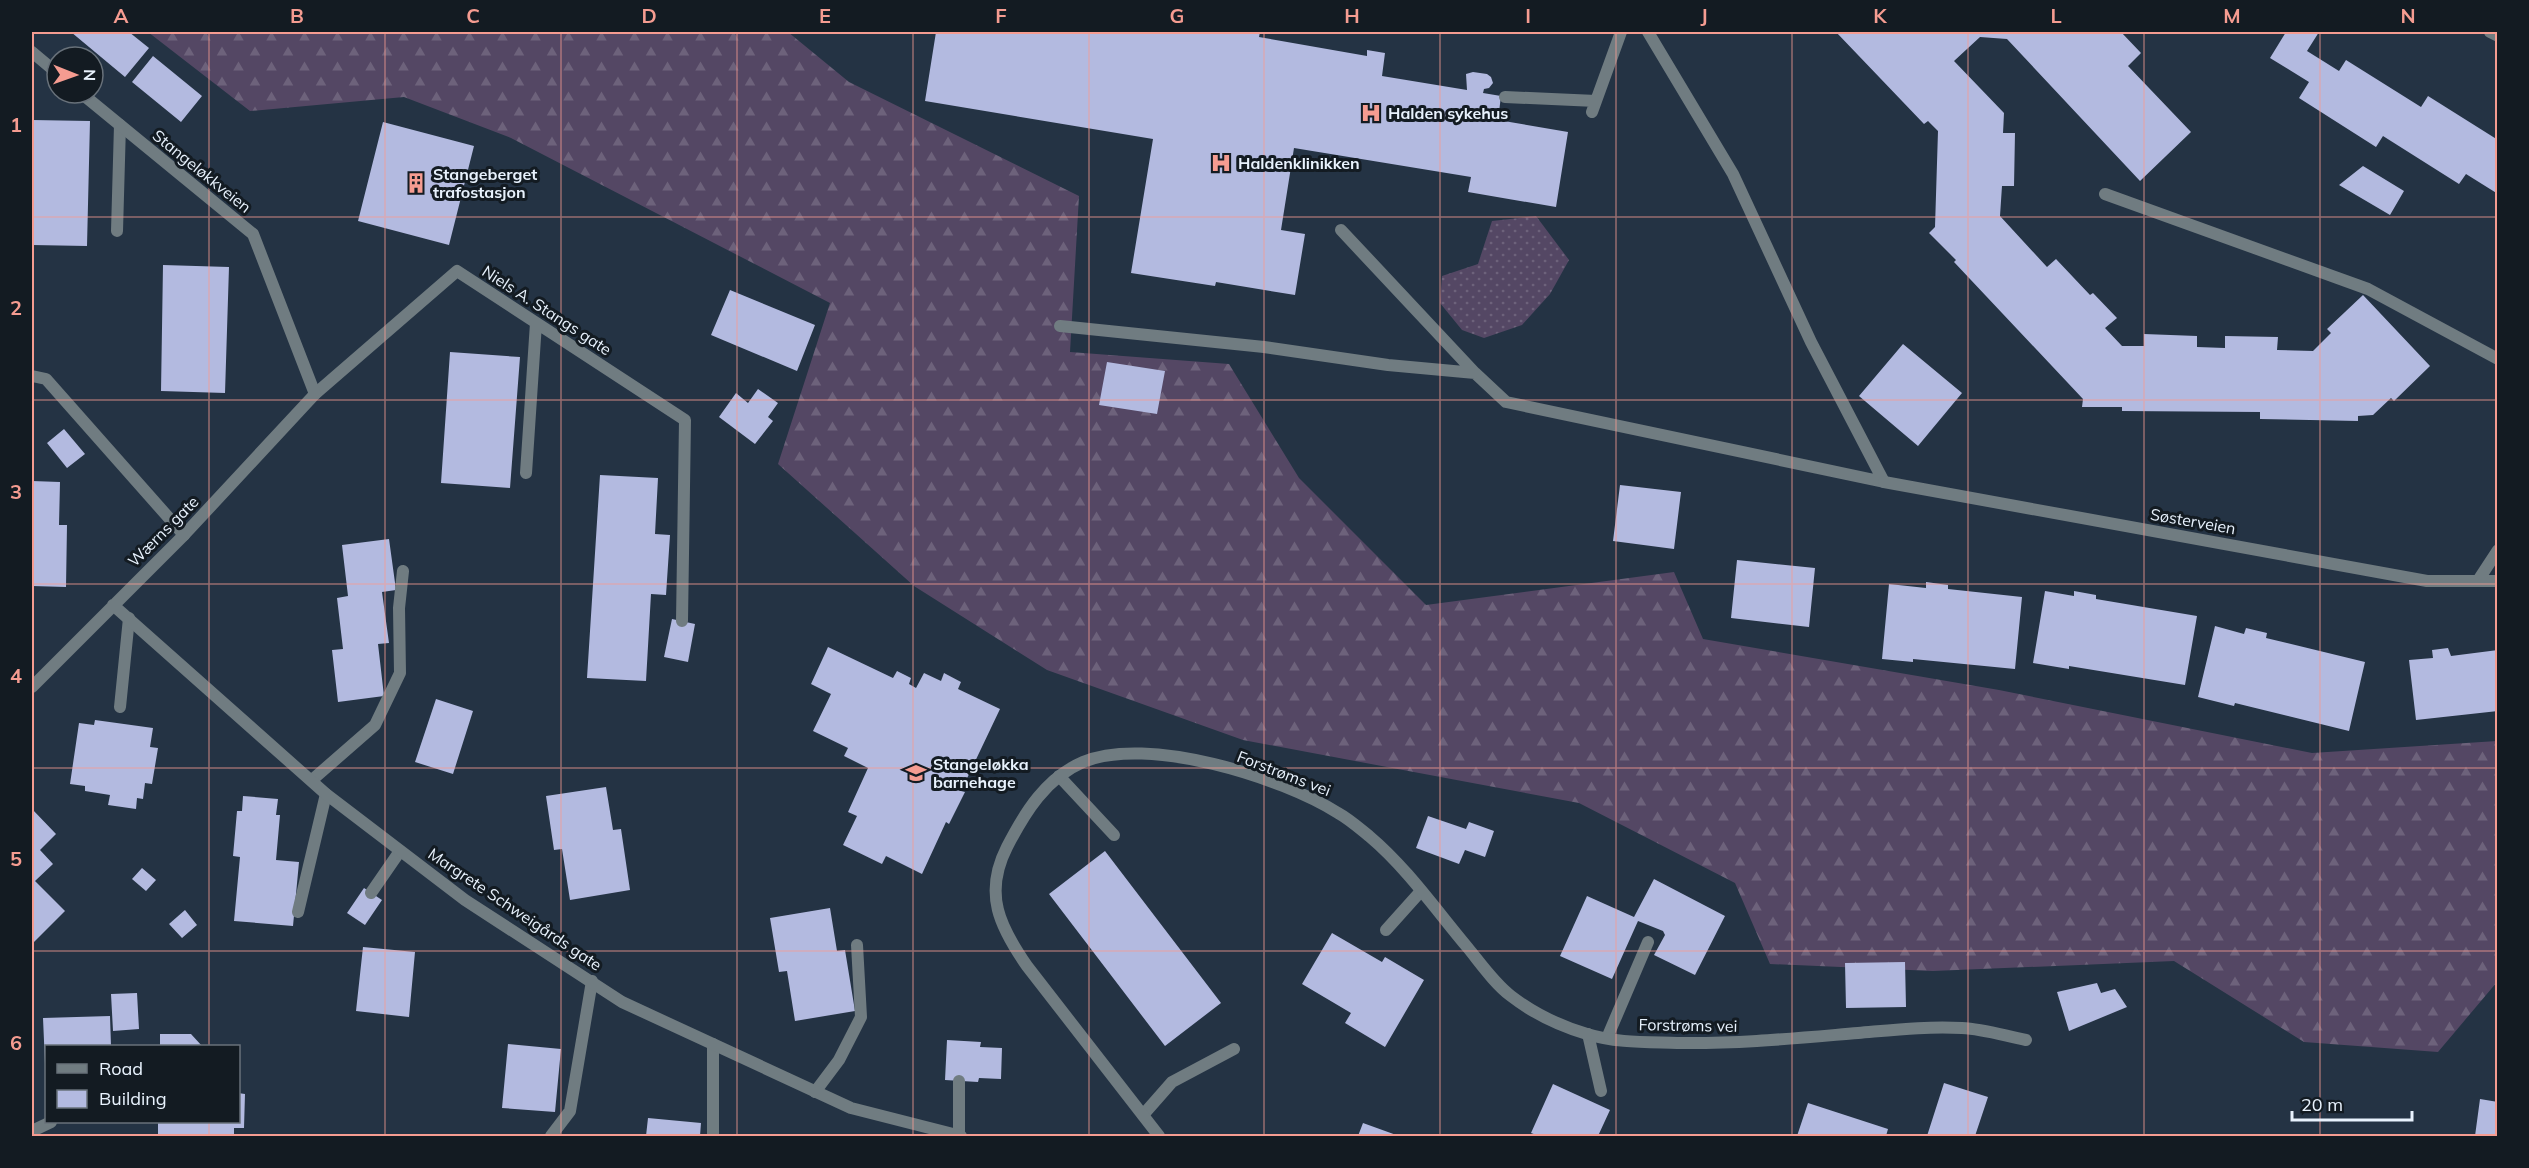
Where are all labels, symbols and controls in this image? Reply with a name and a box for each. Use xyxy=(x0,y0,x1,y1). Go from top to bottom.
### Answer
text: A xyxy=(114,3,129,28)
text: B xyxy=(290,3,304,28)
text: C xyxy=(466,3,480,28)
text: D xyxy=(641,3,657,28)
text: E xyxy=(819,3,831,28)
text: F xyxy=(995,3,1007,28)
text: G xyxy=(1170,3,1184,28)
text: H xyxy=(1344,3,1360,28)
text: I xyxy=(1525,3,1531,28)
text: J xyxy=(1700,3,1708,28)
text: K xyxy=(1873,3,1887,28)
text: L xyxy=(2050,3,2062,28)
text: M xyxy=(2223,3,2241,28)
text: N xyxy=(2400,3,2416,28)
north arrow xyxy=(45,45,105,105)
text: N xyxy=(80,69,100,81)
hospital icon: Halden sykehus xyxy=(1359,101,1383,125)
place label: Halden sykehus xyxy=(1388,103,1508,123)
text: 1 xyxy=(10,112,22,137)
street label: Stangeløkkveien xyxy=(149,125,255,217)
hospital icon: Haldenklinikken xyxy=(1209,151,1233,175)
place label: Haldenklinikken xyxy=(1238,153,1360,173)
place label: Stangeberget trafostasjon xyxy=(433,164,537,202)
building icon: Stangeberget trafostasjon xyxy=(404,171,428,195)
street label: Niels A. Stangs gate xyxy=(479,261,615,359)
text: 2 xyxy=(10,295,22,320)
text: 3 xyxy=(10,479,22,504)
street label: Wærns gate xyxy=(123,491,203,571)
street label: Søsterveien xyxy=(2149,504,2237,538)
text: 4 xyxy=(10,663,22,688)
street label: Forstrøms vei xyxy=(1234,746,1334,800)
place label: Stangeløkka barnehage xyxy=(933,754,1029,792)
school or university icon: Stangeløkka barnehage xyxy=(904,761,928,785)
street label: Margrete Schweigårds gate xyxy=(424,843,606,975)
text: 5 xyxy=(10,846,22,871)
street label: Forstrøms vei xyxy=(1638,1014,1738,1036)
text: 6 xyxy=(10,1030,22,1055)
legend xyxy=(45,1045,240,1123)
text: Road xyxy=(99,1057,143,1080)
scale bar xyxy=(2292,1084,2412,1122)
text: Building xyxy=(99,1087,167,1110)
text: 20 m xyxy=(2301,1093,2343,1116)

